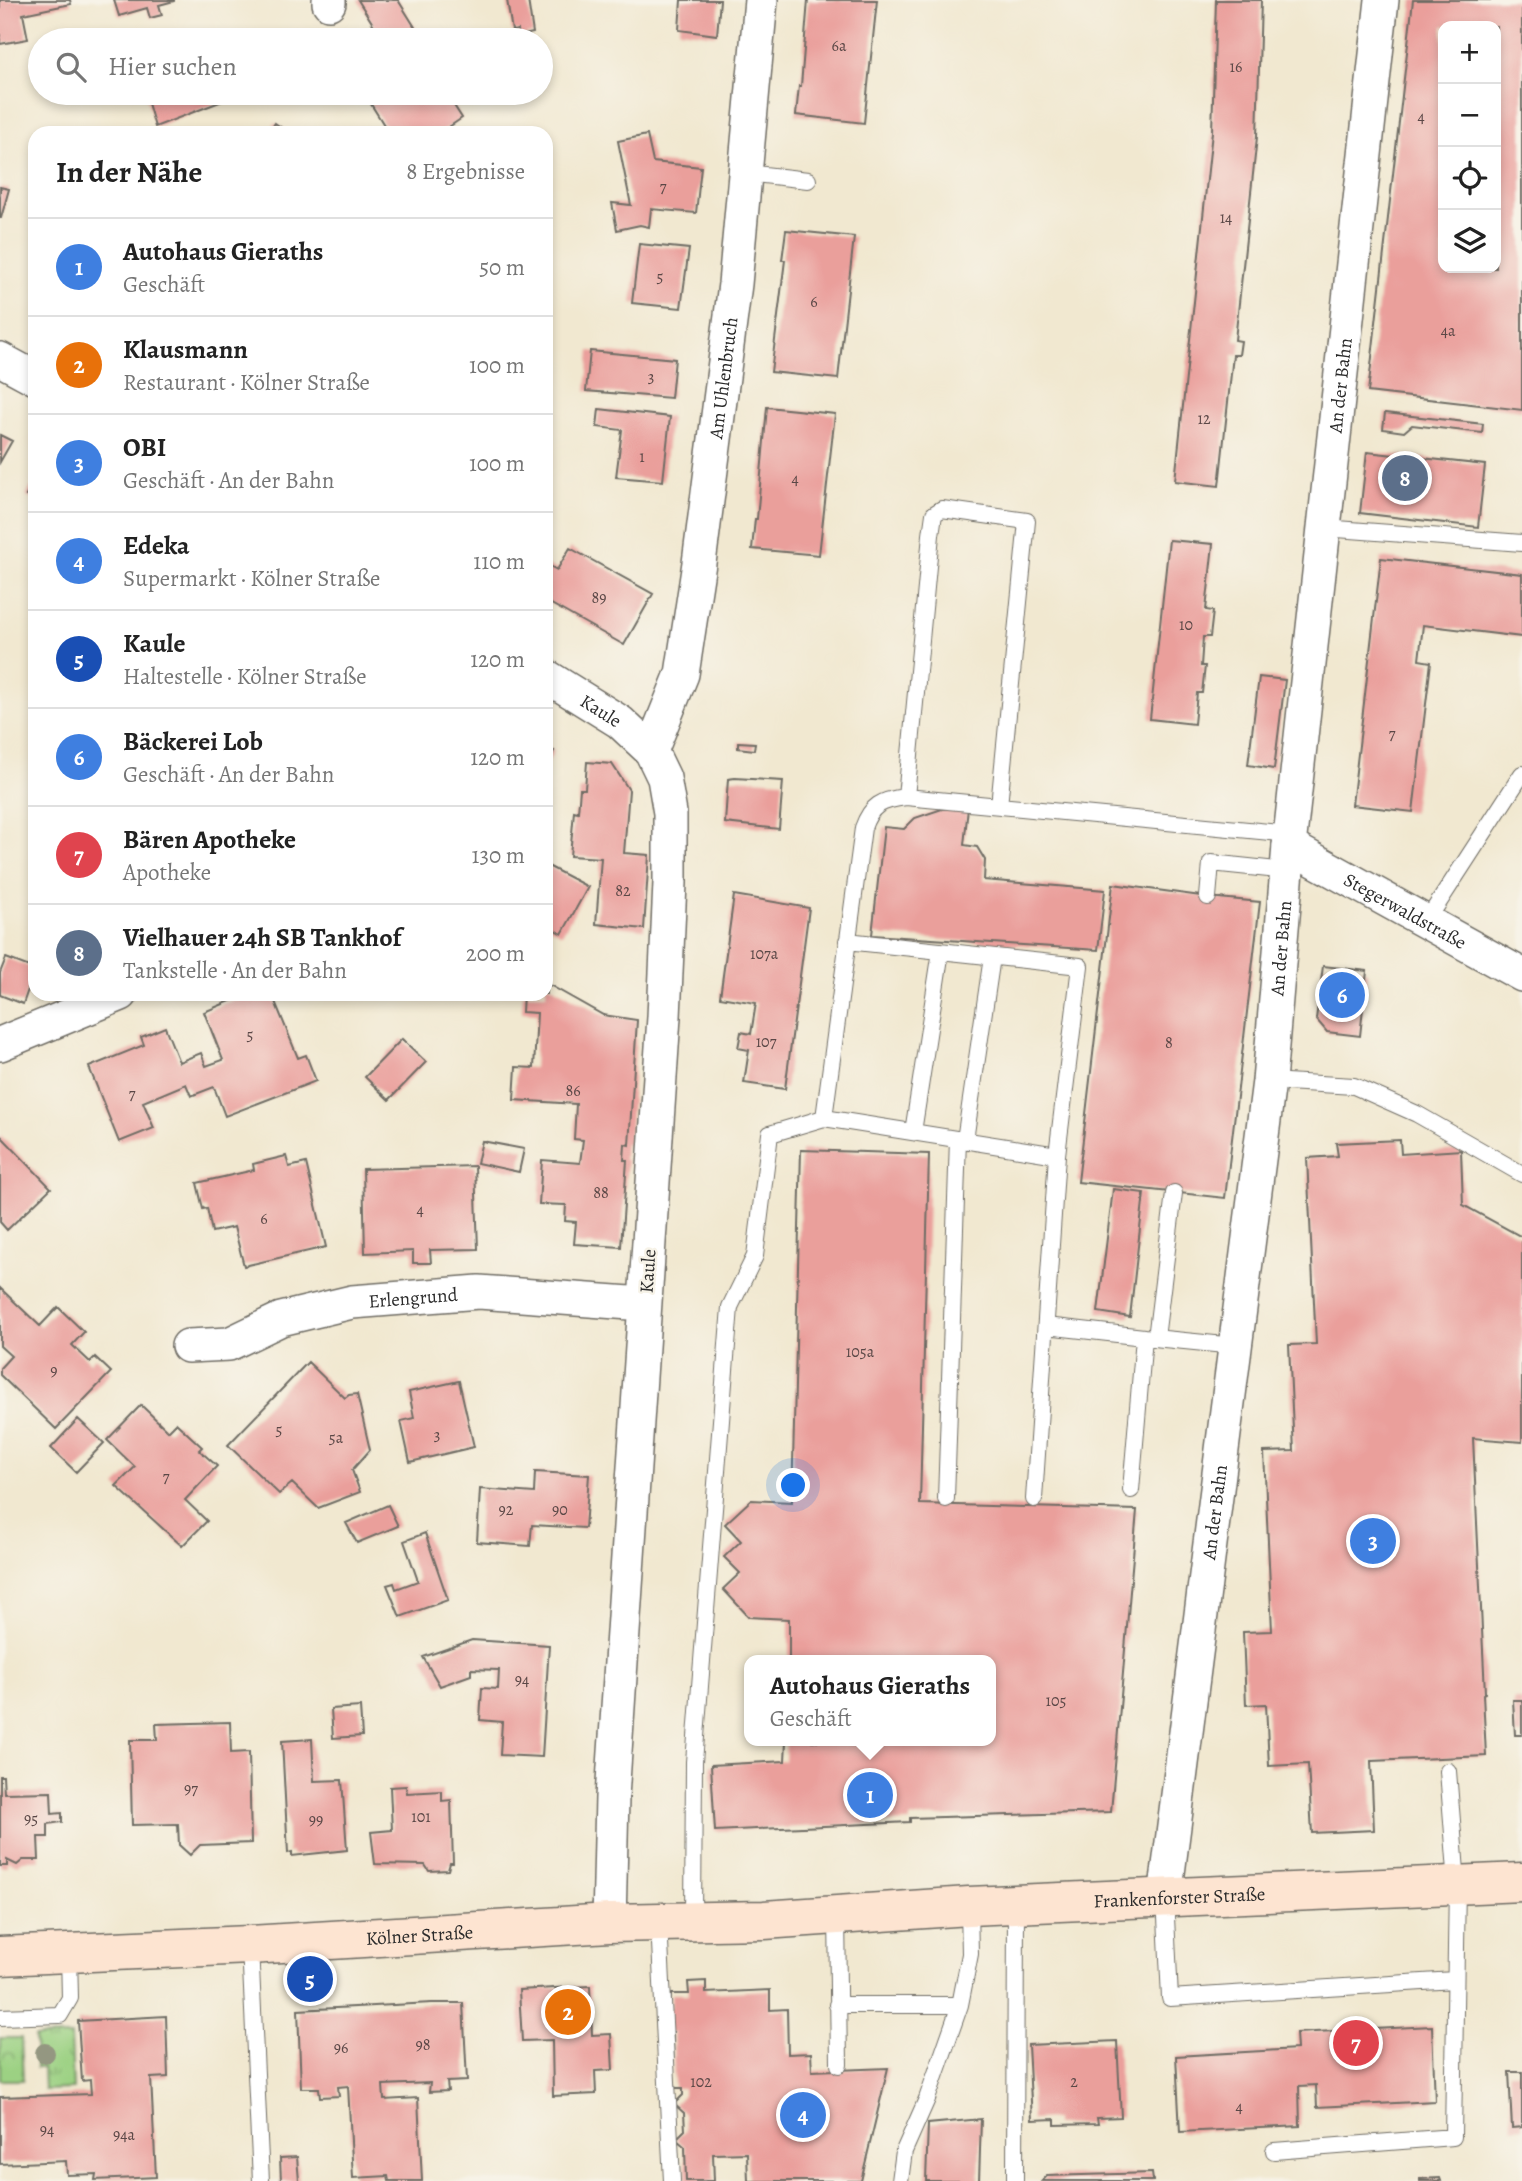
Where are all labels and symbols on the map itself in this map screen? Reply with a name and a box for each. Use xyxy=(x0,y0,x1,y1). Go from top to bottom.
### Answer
house number: 6a xyxy=(832,35,847,57)
house number: 16 xyxy=(1230,56,1242,78)
house number: 4 xyxy=(1417,106,1425,128)
house number: 7 xyxy=(660,176,667,198)
house number: 14 xyxy=(1220,207,1232,229)
house number: 5 xyxy=(657,266,664,288)
house number: 6 xyxy=(810,291,818,313)
street label: Am Uhlenbruch xyxy=(703,316,745,441)
house number: 4a xyxy=(1441,320,1456,342)
street label: An der Bahn xyxy=(1322,336,1359,435)
house number: 3 xyxy=(648,366,654,388)
house number: 12 xyxy=(1197,408,1211,430)
house number: 1 xyxy=(639,446,645,468)
pin: 8 xyxy=(1382,452,1428,504)
house number: 4 xyxy=(791,468,799,490)
house number: 89 xyxy=(591,587,607,609)
house number: 10 xyxy=(1179,614,1193,636)
street label: Kaule xyxy=(575,688,626,734)
house number: 7 xyxy=(1389,723,1396,745)
street label: Stegerwaldstraße xyxy=(1339,867,1471,956)
house number: 82 xyxy=(615,880,631,902)
street label: An der Bahn xyxy=(1264,900,1298,998)
house number: 107a xyxy=(750,943,779,965)
pin: 6 xyxy=(1319,969,1365,1021)
house number: 5 xyxy=(247,1024,254,1046)
house number: 107 xyxy=(756,1031,777,1053)
house number: 8 xyxy=(1165,1032,1173,1054)
house number: 86 xyxy=(565,1080,581,1102)
house number: 7 xyxy=(129,1083,136,1105)
house number: 88 xyxy=(593,1182,609,1204)
house number: 4 xyxy=(416,1199,424,1221)
house number: 6 xyxy=(260,1208,268,1230)
street label: Kaule xyxy=(633,1248,663,1294)
street label: Erlengrund xyxy=(368,1282,459,1315)
house number: 105a xyxy=(846,1341,875,1363)
house number: 9 xyxy=(50,1360,58,1382)
house number: 5 xyxy=(276,1419,283,1441)
house number: 3 xyxy=(434,1424,440,1446)
house number: 5a xyxy=(329,1427,344,1449)
street label: An der Bahn xyxy=(1196,1463,1234,1562)
house number: 7 xyxy=(163,1466,170,1488)
your location xyxy=(776,1468,810,1502)
house number: 92 xyxy=(499,1499,514,1521)
house number: 90 xyxy=(552,1499,568,1521)
pin: 3 xyxy=(1350,1515,1396,1567)
house number: 94 xyxy=(515,1669,529,1691)
house number: 105 xyxy=(1046,1690,1067,1712)
pin: 1 xyxy=(847,1769,893,1821)
house number: 97 xyxy=(184,1778,198,1800)
house number: 101 xyxy=(411,1806,431,1828)
house number: 95 xyxy=(24,1808,38,1830)
house number: 99 xyxy=(309,1809,323,1831)
street label: Frankenforster Straße xyxy=(1093,1881,1266,1915)
street label: Kölner Straße xyxy=(365,1919,474,1952)
pin: 5 xyxy=(287,1953,333,2005)
pin: 2 xyxy=(545,1986,591,2038)
pin: 7 xyxy=(1333,2017,1379,2069)
house number: 98 xyxy=(415,2034,431,2056)
house number: 96 xyxy=(334,2037,348,2059)
house number: 102 xyxy=(690,2071,712,2093)
house number: 2 xyxy=(1070,2071,1078,2093)
pin: 4 xyxy=(780,2089,826,2141)
house number: 4 xyxy=(1235,2096,1243,2118)
house number: 94 xyxy=(40,2119,54,2141)
house number: 94a xyxy=(113,2124,136,2146)

